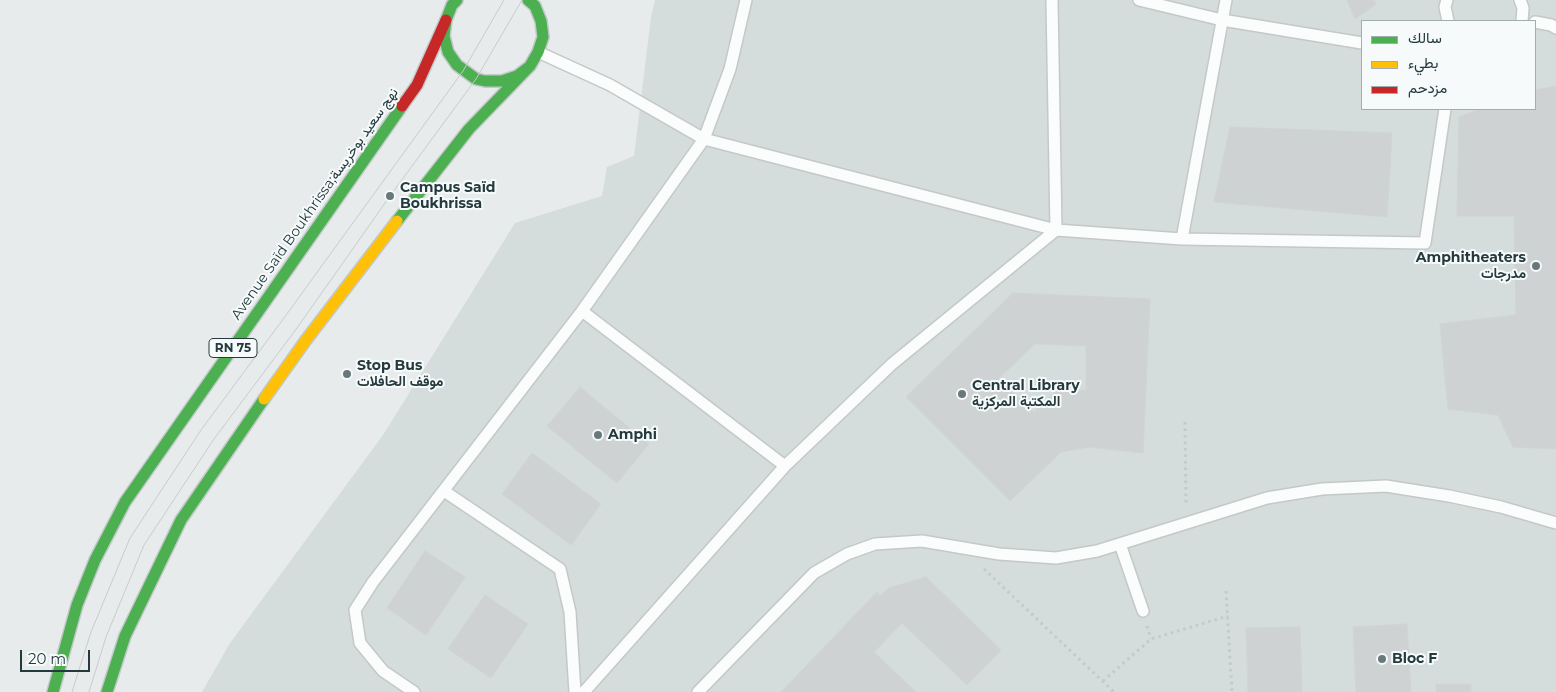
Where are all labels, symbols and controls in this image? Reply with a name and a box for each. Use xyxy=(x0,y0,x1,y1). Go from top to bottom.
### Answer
legend xyxy=(1361,20,1536,110)
text: سالك xyxy=(1408,28,1442,47)
text: بطيء xyxy=(1408,53,1438,72)
text: مزدحم xyxy=(1408,78,1447,97)
street label: Avenue Saïd Boukhrissa;نهج سعيد بوخريسة xyxy=(228,85,402,323)
place label: Campus Saïd Boukhrissa xyxy=(400,180,496,212)
marker: Campus Saïd Boukhrissa xyxy=(384,190,396,202)
place label: Amphitheaters مدرجات xyxy=(1416,250,1526,282)
marker: Amphitheaters مدرجات xyxy=(1530,260,1542,272)
road number: RN 75 xyxy=(209,338,257,358)
place label: Stop Bus موقف الحافلات xyxy=(357,358,443,391)
marker: Stop Bus موقف الحافلات xyxy=(341,368,353,380)
place label: Central Library المكتبة المركزية xyxy=(972,378,1080,411)
marker: Central Library المكتبة المركزية xyxy=(956,388,968,400)
place label: Amphi xyxy=(608,427,657,443)
marker: Amphi xyxy=(592,429,604,441)
scale bar xyxy=(22,640,92,672)
text: 20 m xyxy=(28,649,66,668)
place label: Bloc F xyxy=(1392,651,1437,667)
marker: Bloc F xyxy=(1376,653,1388,665)

